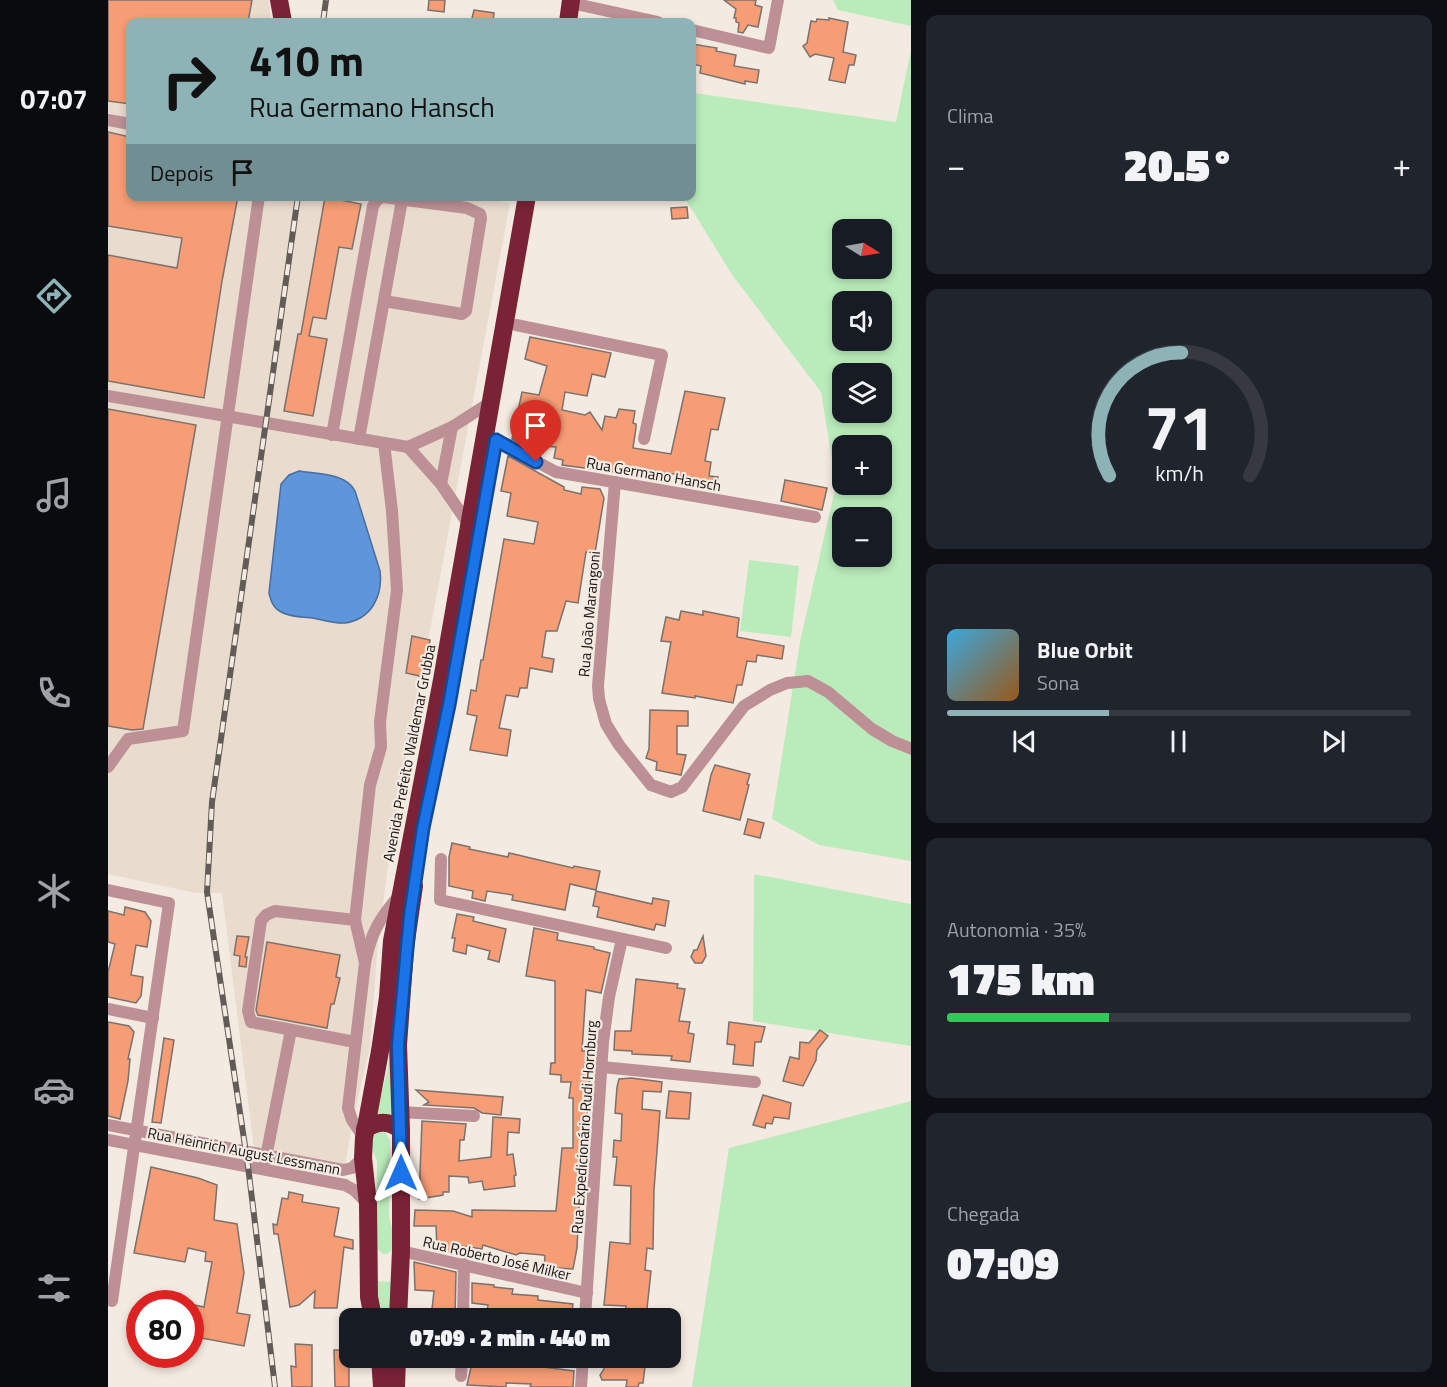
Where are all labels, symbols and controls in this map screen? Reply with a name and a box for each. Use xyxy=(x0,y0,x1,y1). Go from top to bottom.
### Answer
text: 410 m xyxy=(249,28,364,92)
icon: right xyxy=(150,42,228,120)
text: 07:07 xyxy=(20,78,88,119)
text: Rua Germano Hansch xyxy=(249,86,495,127)
text: Clima xyxy=(947,100,994,131)
text: 20.5° xyxy=(1123,130,1235,198)
text: − xyxy=(947,140,965,190)
text: + xyxy=(1393,140,1411,190)
text: Depois xyxy=(150,156,214,190)
icon: arrive xyxy=(226,156,259,189)
north arrow xyxy=(832,219,892,279)
map controls xyxy=(832,219,892,567)
icon: directions xyxy=(33,275,75,317)
button: sound xyxy=(832,291,892,351)
button: layers xyxy=(832,363,892,423)
text: 71 xyxy=(1144,379,1214,474)
pin xyxy=(510,400,561,462)
icon: arrive xyxy=(519,409,552,442)
button: + xyxy=(832,435,892,495)
street label: Rua Germano Hansch xyxy=(585,451,723,497)
text: km/h xyxy=(1155,458,1203,490)
icon: music xyxy=(33,474,75,516)
button: − xyxy=(832,507,892,567)
street label: Rua João Marangoni xyxy=(572,550,606,678)
text: Blue Orbit xyxy=(1037,633,1133,667)
street label: Avenida Prefeito Waldemar Grubba xyxy=(377,642,441,864)
text: Sona xyxy=(1037,667,1079,698)
icon: phone xyxy=(33,672,75,714)
icon: previous xyxy=(1008,725,1041,758)
icon: pause xyxy=(1162,725,1195,758)
icon: next xyxy=(1317,725,1350,758)
icon: climate xyxy=(33,870,75,912)
text: Autonomia · 35% xyxy=(947,914,1086,945)
text: 175 km xyxy=(947,944,1095,1012)
street label: Rua Expedicionário Rudi Hornburg xyxy=(565,1019,603,1235)
icon: car xyxy=(33,1069,75,1111)
street label: Rua Heinrich August Lessmann xyxy=(145,1121,343,1181)
position arrow xyxy=(369,1141,433,1205)
text: Chegada xyxy=(947,1198,1020,1229)
text: 07:09 xyxy=(947,1228,1059,1296)
street label: Rua Roberto José Milker xyxy=(421,1230,573,1286)
icon: filters xyxy=(33,1267,75,1309)
speed limit sign: 80 xyxy=(126,1290,204,1368)
text: 07:09 · 2 min · 440 m xyxy=(410,1321,610,1355)

